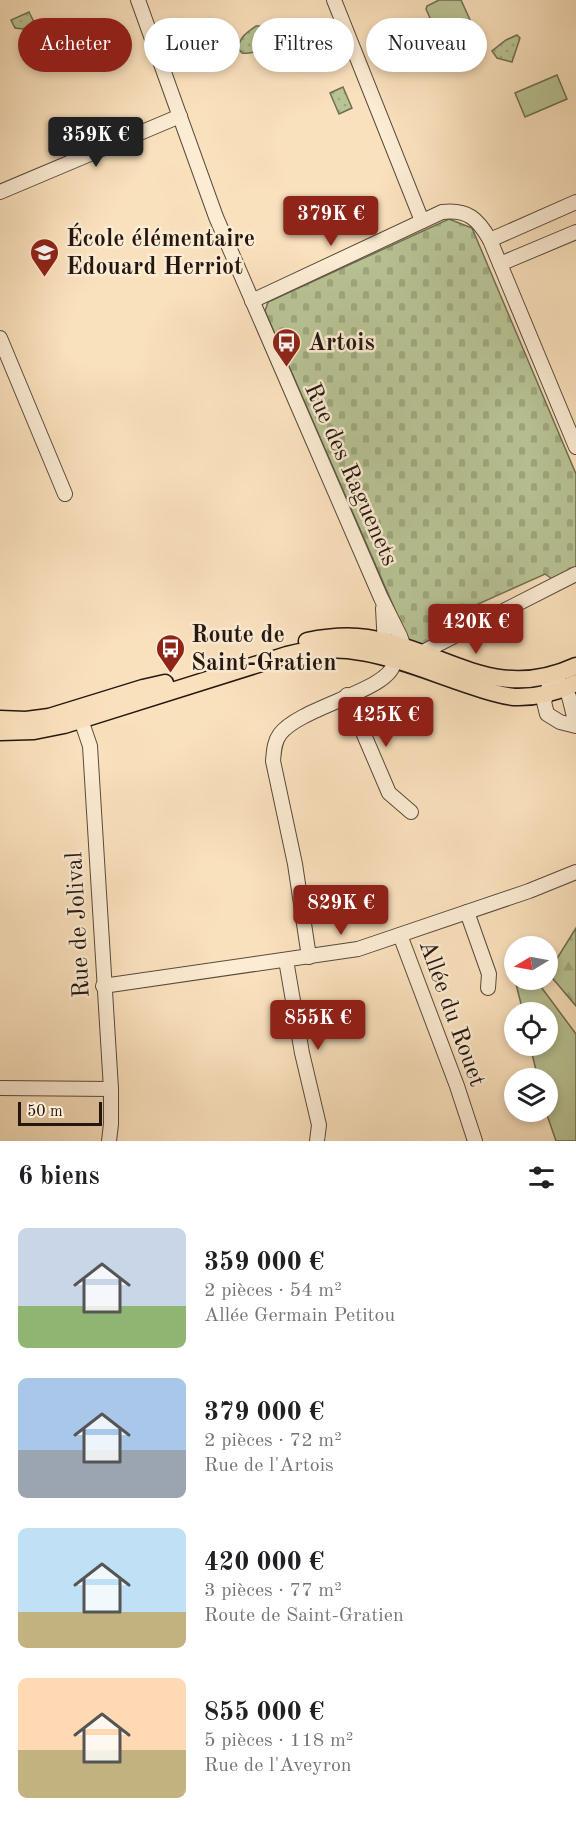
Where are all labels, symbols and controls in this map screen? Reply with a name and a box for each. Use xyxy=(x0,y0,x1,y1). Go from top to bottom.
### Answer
chip: Acheter xyxy=(18,18,132,72)
chip: Louer xyxy=(144,18,240,72)
chip: Filtres xyxy=(252,18,354,72)
chip: Nouveau xyxy=(366,18,487,72)
pin: 359K € xyxy=(47,117,145,168)
text: 359K € xyxy=(62,126,130,146)
pin: 379K € xyxy=(282,196,380,247)
text: 379K € xyxy=(297,205,365,225)
place label: École élémentaire Edouard Herriot xyxy=(66,222,255,280)
school or university icon: École élémentaire Edouard Herriot xyxy=(29,236,61,278)
bus stop icon: Artois xyxy=(271,326,303,368)
place label: Artois xyxy=(308,332,375,356)
street label: Rue des Raguenets xyxy=(299,380,401,570)
pin: 420K € xyxy=(427,604,525,655)
text: 420K € xyxy=(442,613,510,633)
place label: Route de Saint-Gratien xyxy=(191,624,337,676)
bus stop icon: Route de Saint-Gratien xyxy=(154,632,186,674)
pin: 425K € xyxy=(337,697,435,748)
text: 425K € xyxy=(352,706,420,726)
street label: Rue de Jolival xyxy=(63,851,95,999)
pin: 829K € xyxy=(292,885,390,936)
text: 829K € xyxy=(307,894,375,914)
north arrow xyxy=(504,936,558,990)
map controls xyxy=(504,936,558,1122)
street label: Allée du Rouet xyxy=(414,937,489,1090)
pin: 855K € xyxy=(269,1000,367,1051)
button: locate xyxy=(504,1002,558,1056)
text: 855K € xyxy=(284,1009,352,1029)
button: layers xyxy=(504,1068,558,1122)
scale bar xyxy=(18,1099,102,1126)
text: 50 m xyxy=(27,1104,63,1120)
icon: filters xyxy=(525,1161,558,1194)
text: 6 biens xyxy=(18,1164,100,1190)
text: 359 000 € xyxy=(204,1250,324,1276)
icon: home xyxy=(66,1252,138,1324)
text: 2 pièces · 54 m² xyxy=(204,1281,342,1301)
text: Allée Germain Petitou xyxy=(204,1306,395,1326)
text: 379 000 € xyxy=(204,1400,324,1426)
icon: home xyxy=(66,1402,138,1474)
text: 2 pièces · 72 m² xyxy=(204,1431,342,1451)
text: Rue de l'Artois xyxy=(204,1456,334,1476)
text: 420 000 € xyxy=(204,1550,324,1576)
icon: home xyxy=(66,1552,138,1624)
text: 3 pièces · 77 m² xyxy=(204,1581,342,1601)
text: Route de Saint-Gratien xyxy=(204,1606,404,1626)
text: 855 000 € xyxy=(204,1700,324,1726)
icon: home xyxy=(66,1702,138,1774)
text: 5 pièces · 118 m² xyxy=(204,1731,353,1751)
text: Rue de l'Aveyron xyxy=(204,1756,352,1776)

